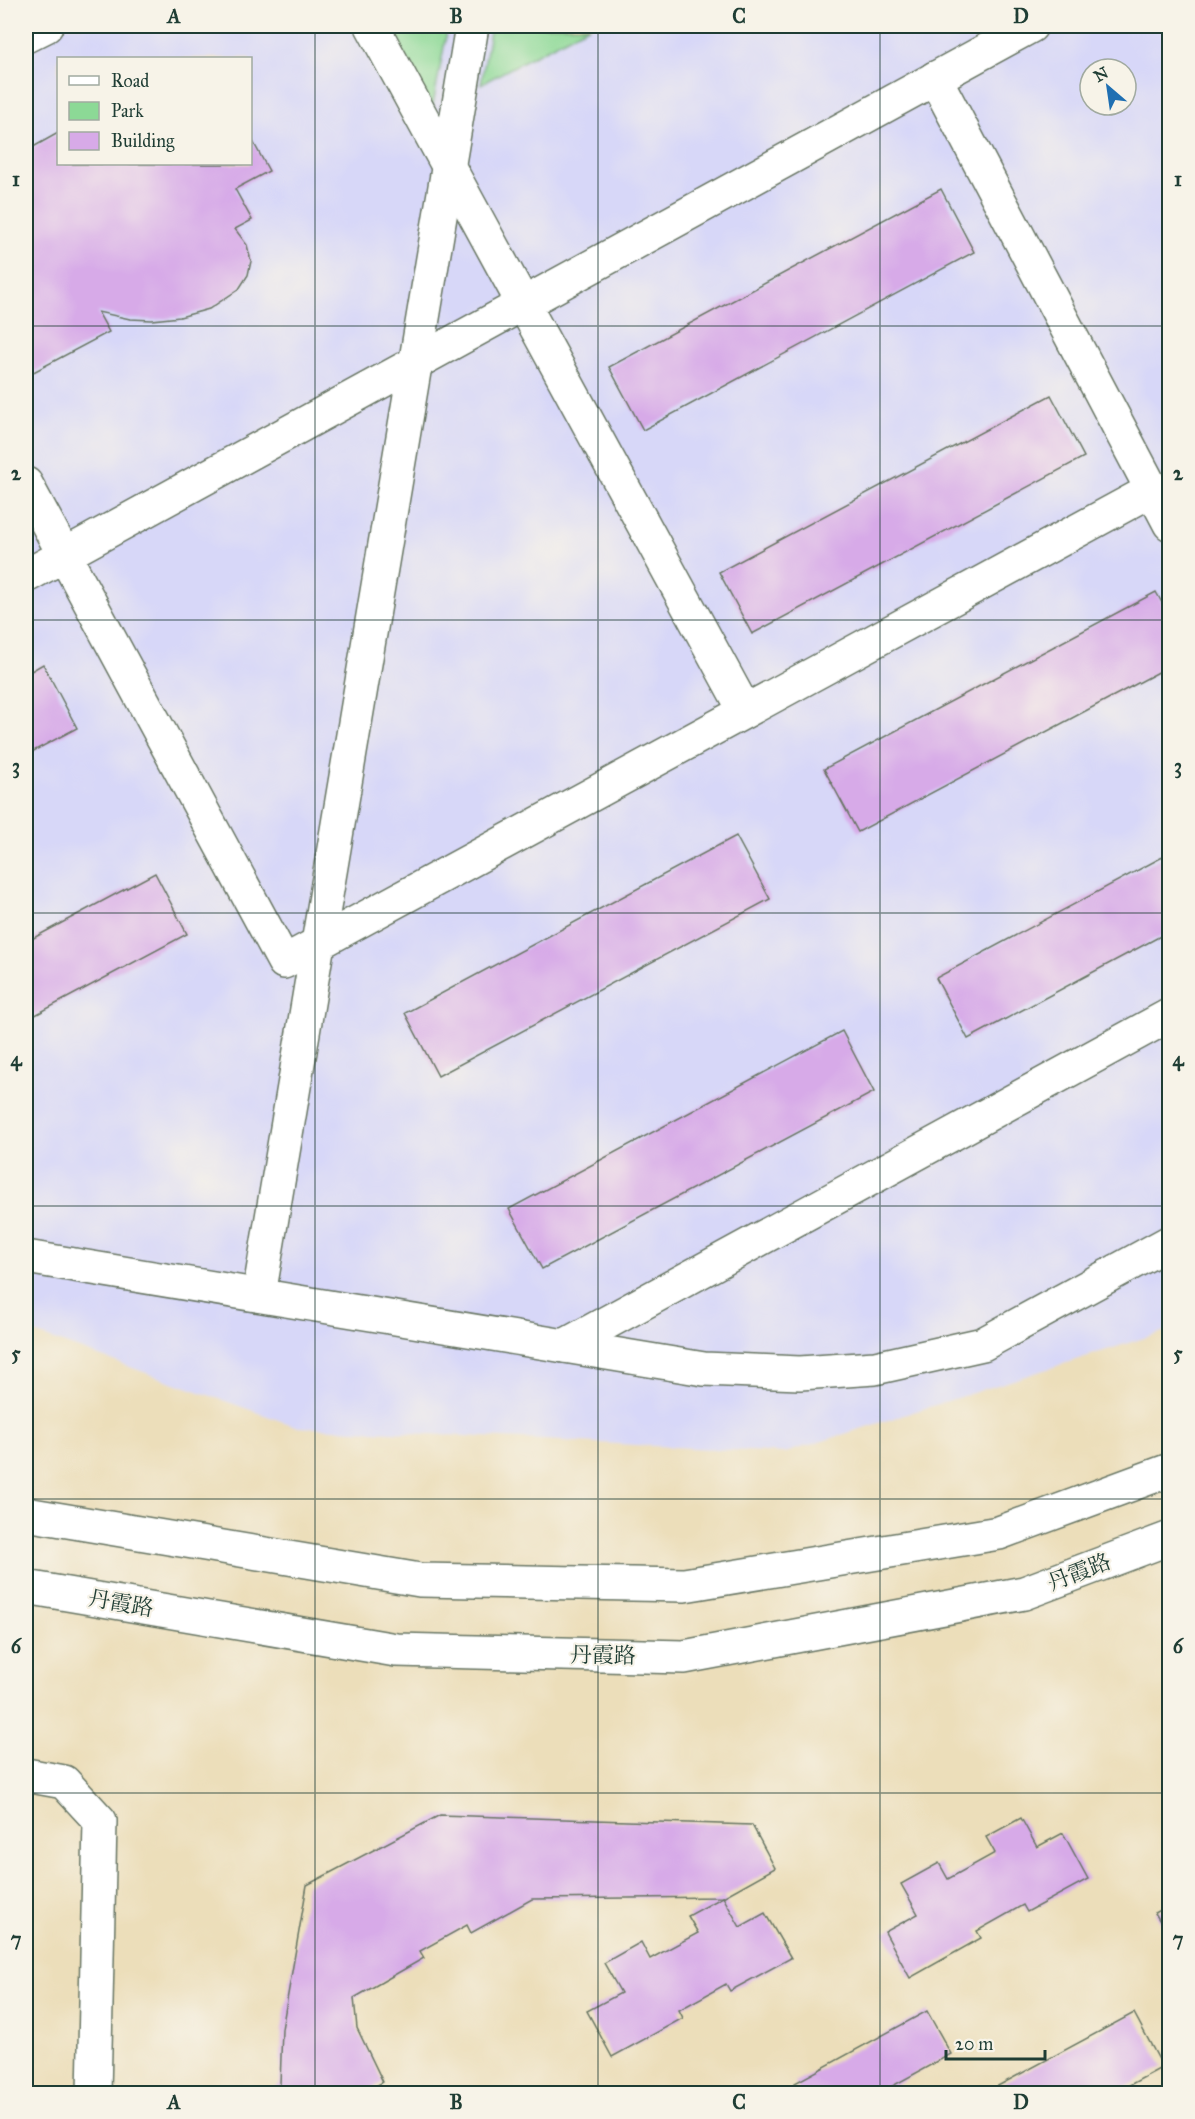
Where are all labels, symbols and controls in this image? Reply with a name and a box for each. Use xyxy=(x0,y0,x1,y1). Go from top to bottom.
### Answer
text: A xyxy=(165,4,181,28)
text: B xyxy=(449,4,463,28)
text: C xyxy=(732,4,746,28)
text: D xyxy=(1013,4,1029,28)
legend xyxy=(57,57,252,165)
north arrow xyxy=(1078,57,1138,117)
text: N xyxy=(1090,63,1112,86)
text: Road xyxy=(111,70,149,92)
text: Park xyxy=(111,100,144,122)
text: Building xyxy=(111,130,175,153)
text: 1 xyxy=(12,167,20,191)
text: 1 xyxy=(1174,167,1182,191)
text: 2 xyxy=(11,461,22,485)
text: 2 xyxy=(1173,461,1184,485)
text: 3 xyxy=(12,754,20,779)
text: 3 xyxy=(1174,754,1182,779)
text: 4 xyxy=(10,1047,22,1072)
text: 4 xyxy=(1172,1047,1184,1072)
text: 5 xyxy=(11,1341,21,1365)
text: 5 xyxy=(1173,1341,1183,1365)
street label: 丹霞路 xyxy=(1043,1548,1115,1596)
street label: 丹霞路 xyxy=(86,1584,156,1622)
text: 6 xyxy=(11,1634,23,1658)
text: 6 xyxy=(1173,1634,1185,1658)
street label: 丹霞路 xyxy=(570,1641,636,1669)
text: 7 xyxy=(11,1927,22,1951)
text: 7 xyxy=(1173,1927,1184,1951)
scale bar xyxy=(946,2023,1045,2061)
text: 20 m xyxy=(955,2033,993,2055)
text: A xyxy=(165,2090,181,2114)
text: B xyxy=(449,2090,463,2114)
text: C xyxy=(732,2090,746,2114)
text: D xyxy=(1013,2090,1029,2114)

